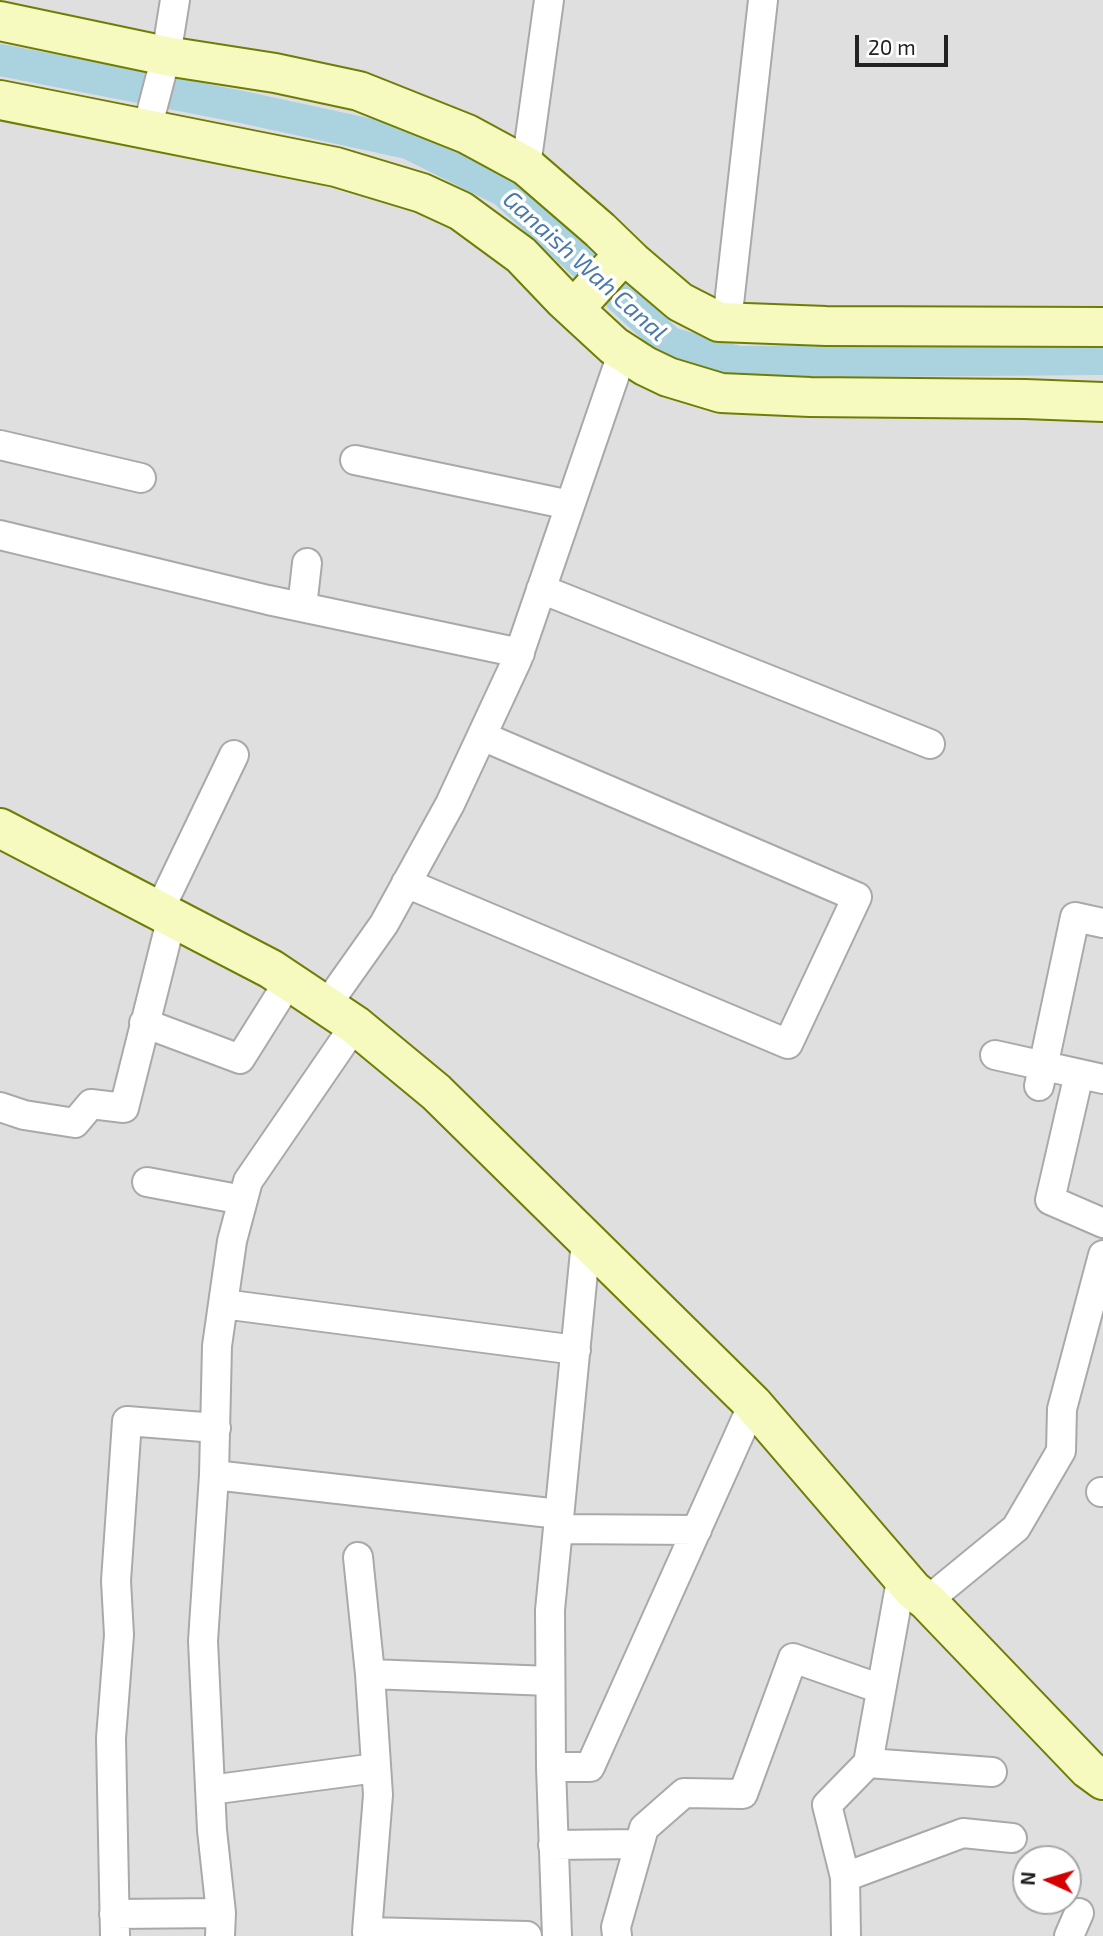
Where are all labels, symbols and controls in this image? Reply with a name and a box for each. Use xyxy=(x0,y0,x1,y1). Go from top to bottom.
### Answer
scale bar xyxy=(858,21,951,65)
text: 20 m xyxy=(868,34,916,59)
water label: Ganaish Wah Canal xyxy=(497,185,673,347)
north arrow xyxy=(1012,1845,1082,1915)
text: N xyxy=(1016,1871,1039,1886)

